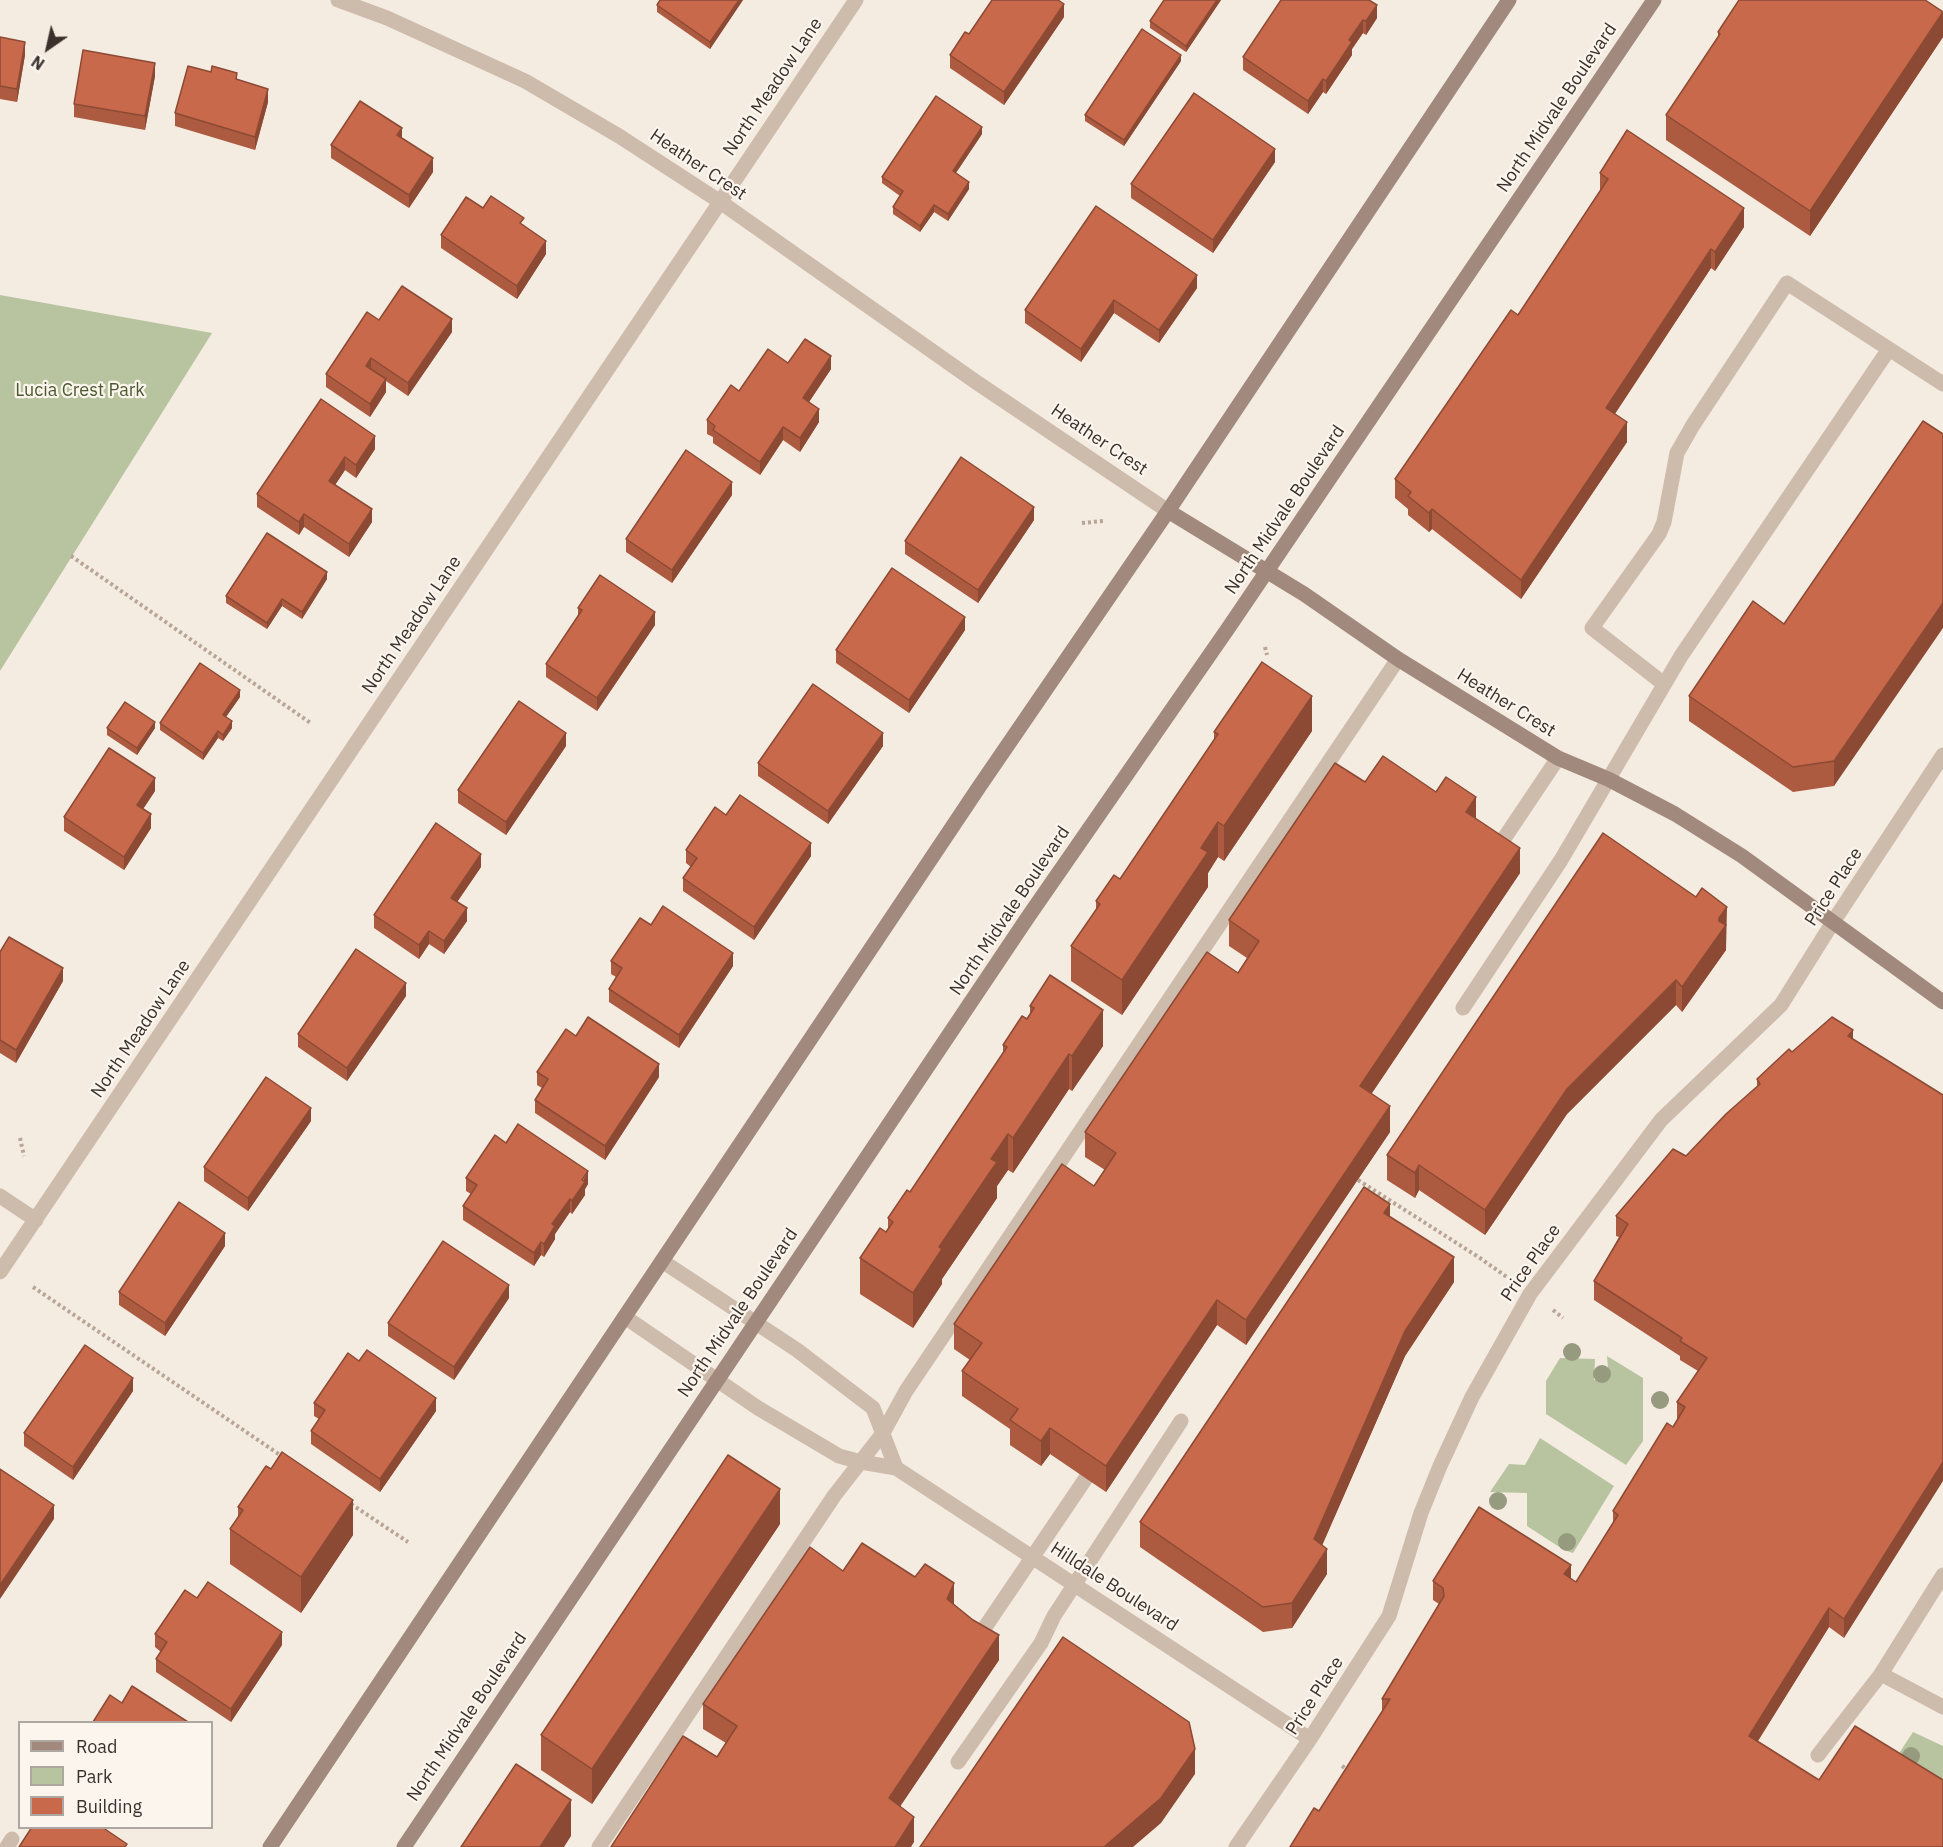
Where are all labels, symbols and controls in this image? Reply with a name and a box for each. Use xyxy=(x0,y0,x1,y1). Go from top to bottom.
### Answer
street label: North Meadow Lane xyxy=(719,14,827,160)
north arrow xyxy=(18,18,78,78)
street label: North Midvale Boulevard xyxy=(1492,19,1622,197)
text: N xyxy=(28,51,48,74)
street label: Heather Crest xyxy=(646,125,750,205)
park label: Lucia Crest Park xyxy=(15,380,145,402)
street label: Heather Crest xyxy=(1047,400,1151,480)
street label: North Midvale Boulevard xyxy=(1220,421,1350,599)
street label: North Meadow Lane xyxy=(358,552,466,698)
street label: Heather Crest xyxy=(1453,664,1559,742)
street label: North Midvale Boulevard xyxy=(945,822,1075,1000)
street label: Price Place xyxy=(1801,844,1867,930)
street label: North Meadow Lane xyxy=(87,956,195,1102)
street label: Price Place xyxy=(1497,1220,1565,1306)
street label: North Midvale Boulevard xyxy=(673,1224,803,1402)
street label: Hilldale Boulevard xyxy=(1046,1538,1182,1636)
street label: North Midvale Boulevard xyxy=(402,1628,532,1806)
street label: Price Place xyxy=(1282,1653,1348,1739)
legend xyxy=(18,1721,213,1829)
text: Road xyxy=(76,1735,117,1758)
text: Park xyxy=(76,1765,112,1788)
text: Building xyxy=(76,1795,142,1818)

